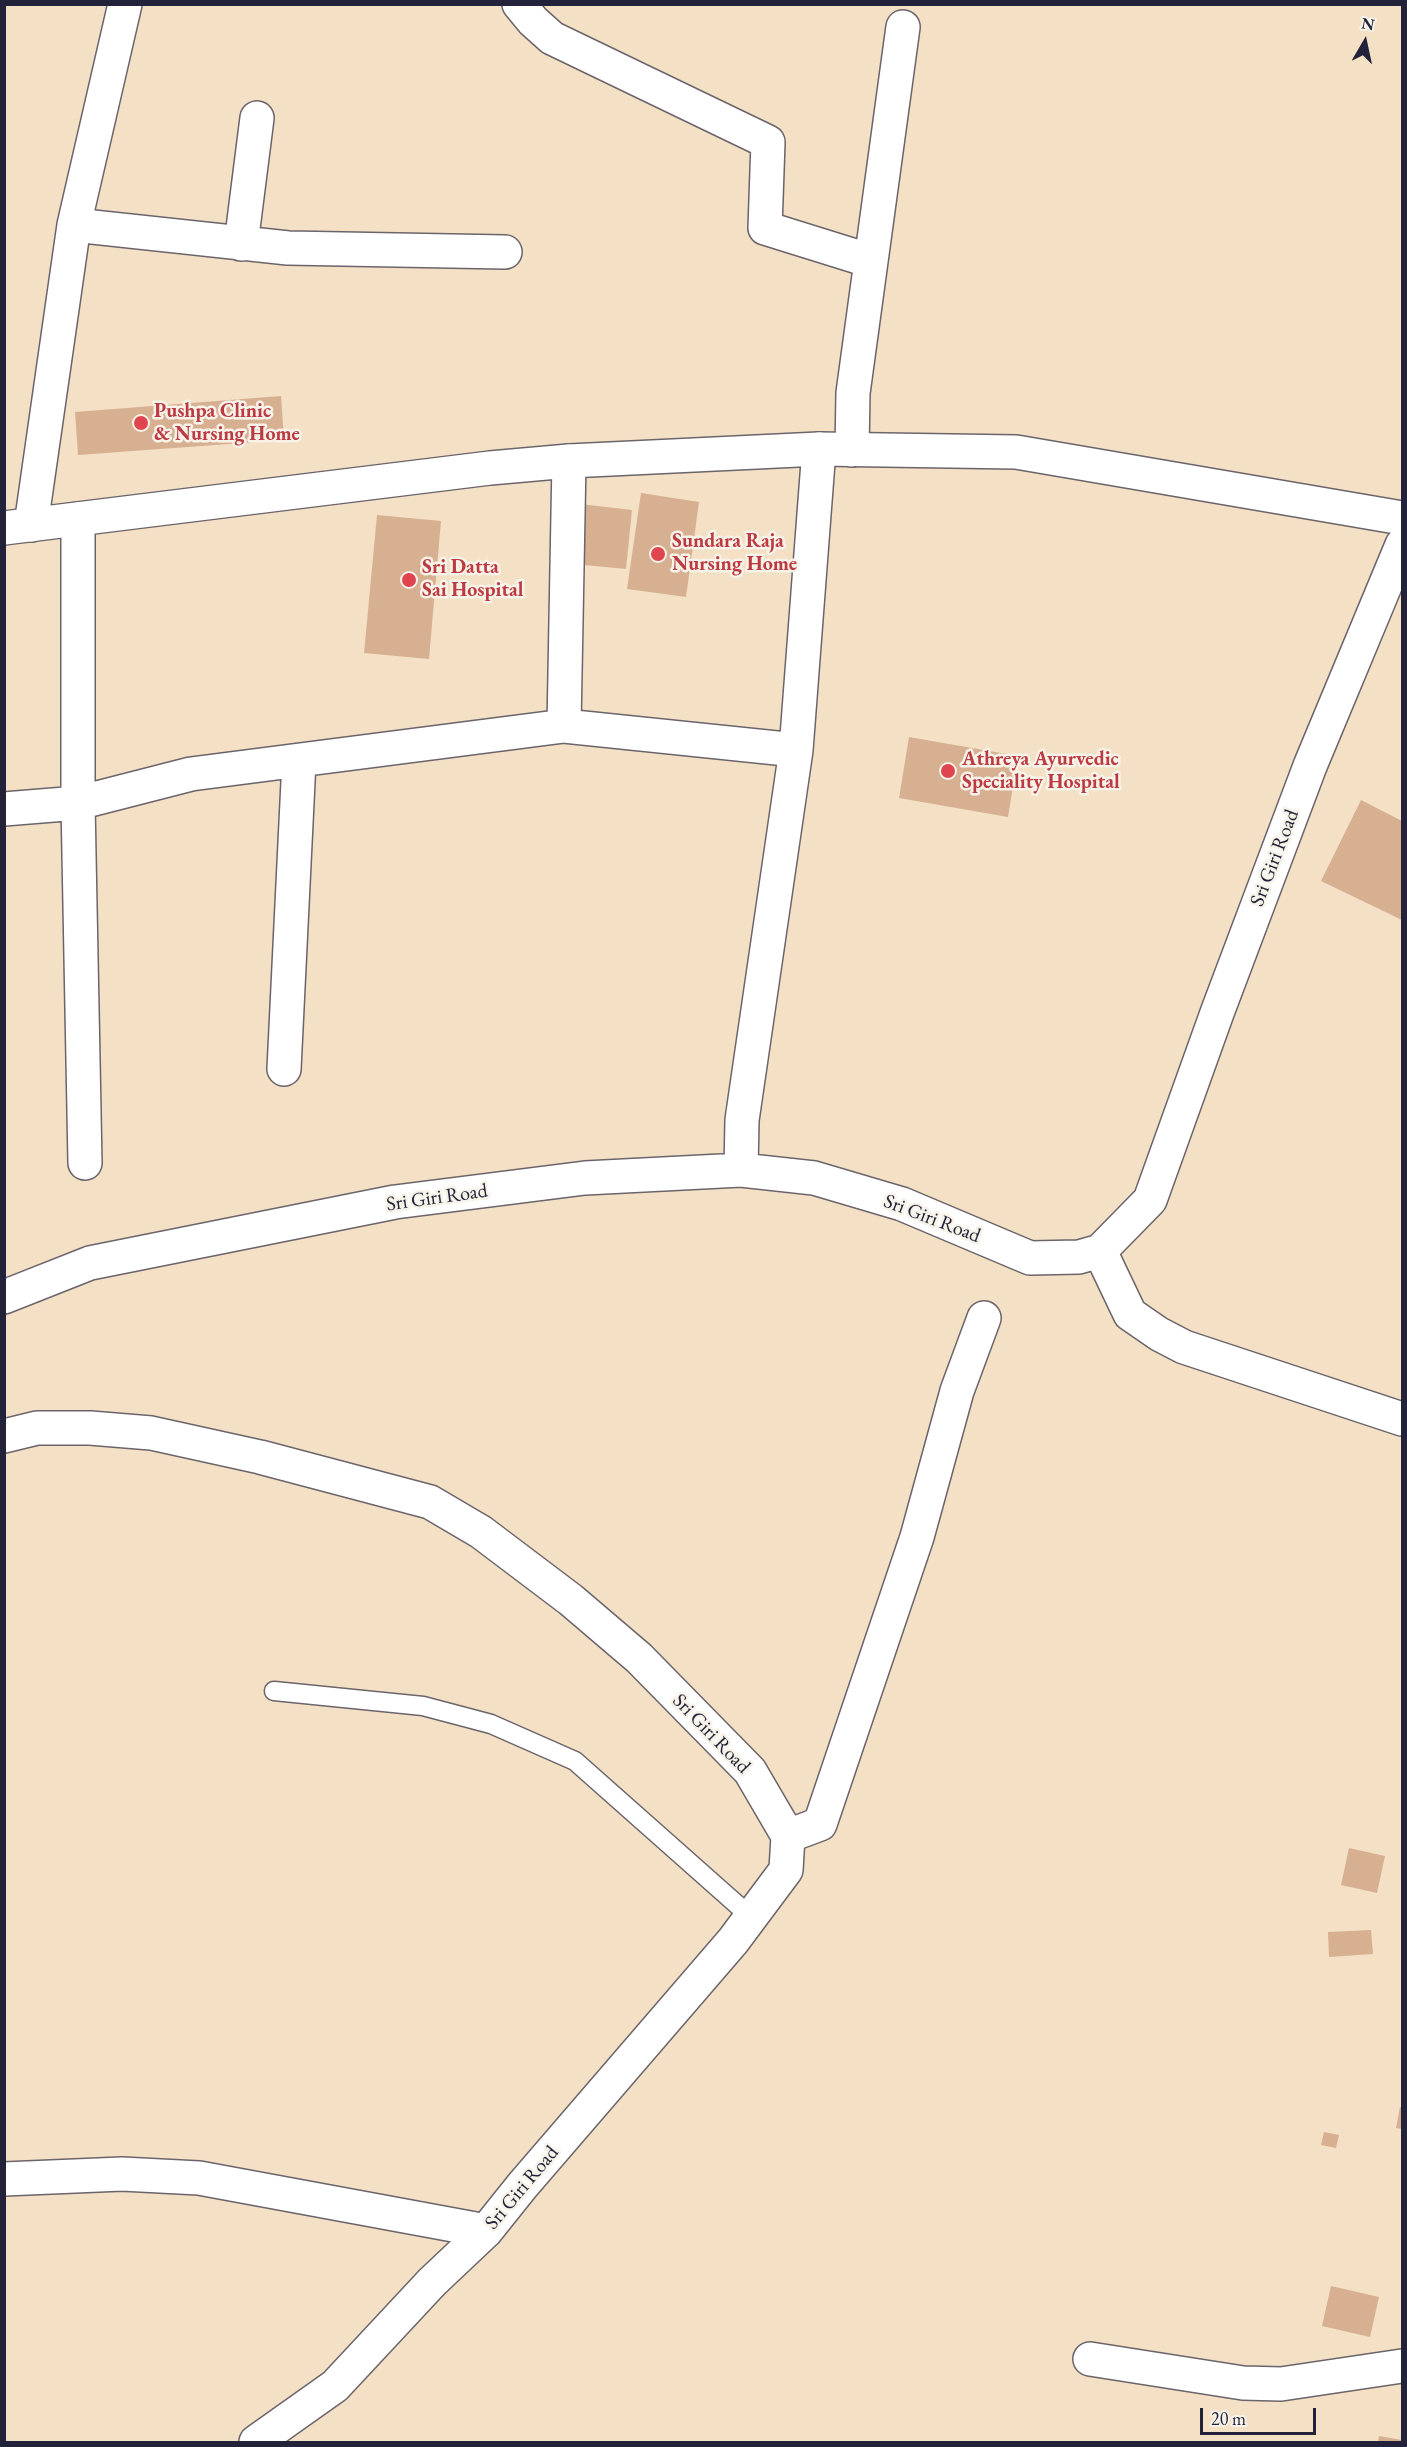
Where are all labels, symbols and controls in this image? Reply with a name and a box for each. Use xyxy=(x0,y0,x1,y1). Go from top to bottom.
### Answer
north arrow xyxy=(1335,12,1395,72)
text: N xyxy=(1360,12,1376,35)
place label: Pushpa Clinic & Nursing Home xyxy=(154,400,300,447)
marker: Pushpa Clinic & Nursing Home xyxy=(132,414,150,432)
place label: Sundara Raja Nursing Home xyxy=(672,530,797,577)
marker: Sundara Raja Nursing Home xyxy=(649,545,667,563)
place label: Sri Datta Sai Hospital xyxy=(422,556,523,603)
marker: Sri Datta Sai Hospital xyxy=(400,571,418,589)
place label: Athreya Ayurvedic Speciality Hospital xyxy=(962,748,1120,795)
marker: Athreya Ayurvedic Speciality Hospital xyxy=(939,762,957,780)
street label: Sri Giri Road xyxy=(1246,806,1304,910)
street label: Sri Giri Road xyxy=(385,1179,489,1217)
street label: Sri Giri Road xyxy=(880,1190,984,1248)
street label: Sri Giri Road xyxy=(667,1689,755,1779)
street label: Sri Giri Road xyxy=(480,2141,564,2235)
scale bar xyxy=(1203,2396,1318,2434)
text: 20 m xyxy=(1211,2407,1246,2430)

